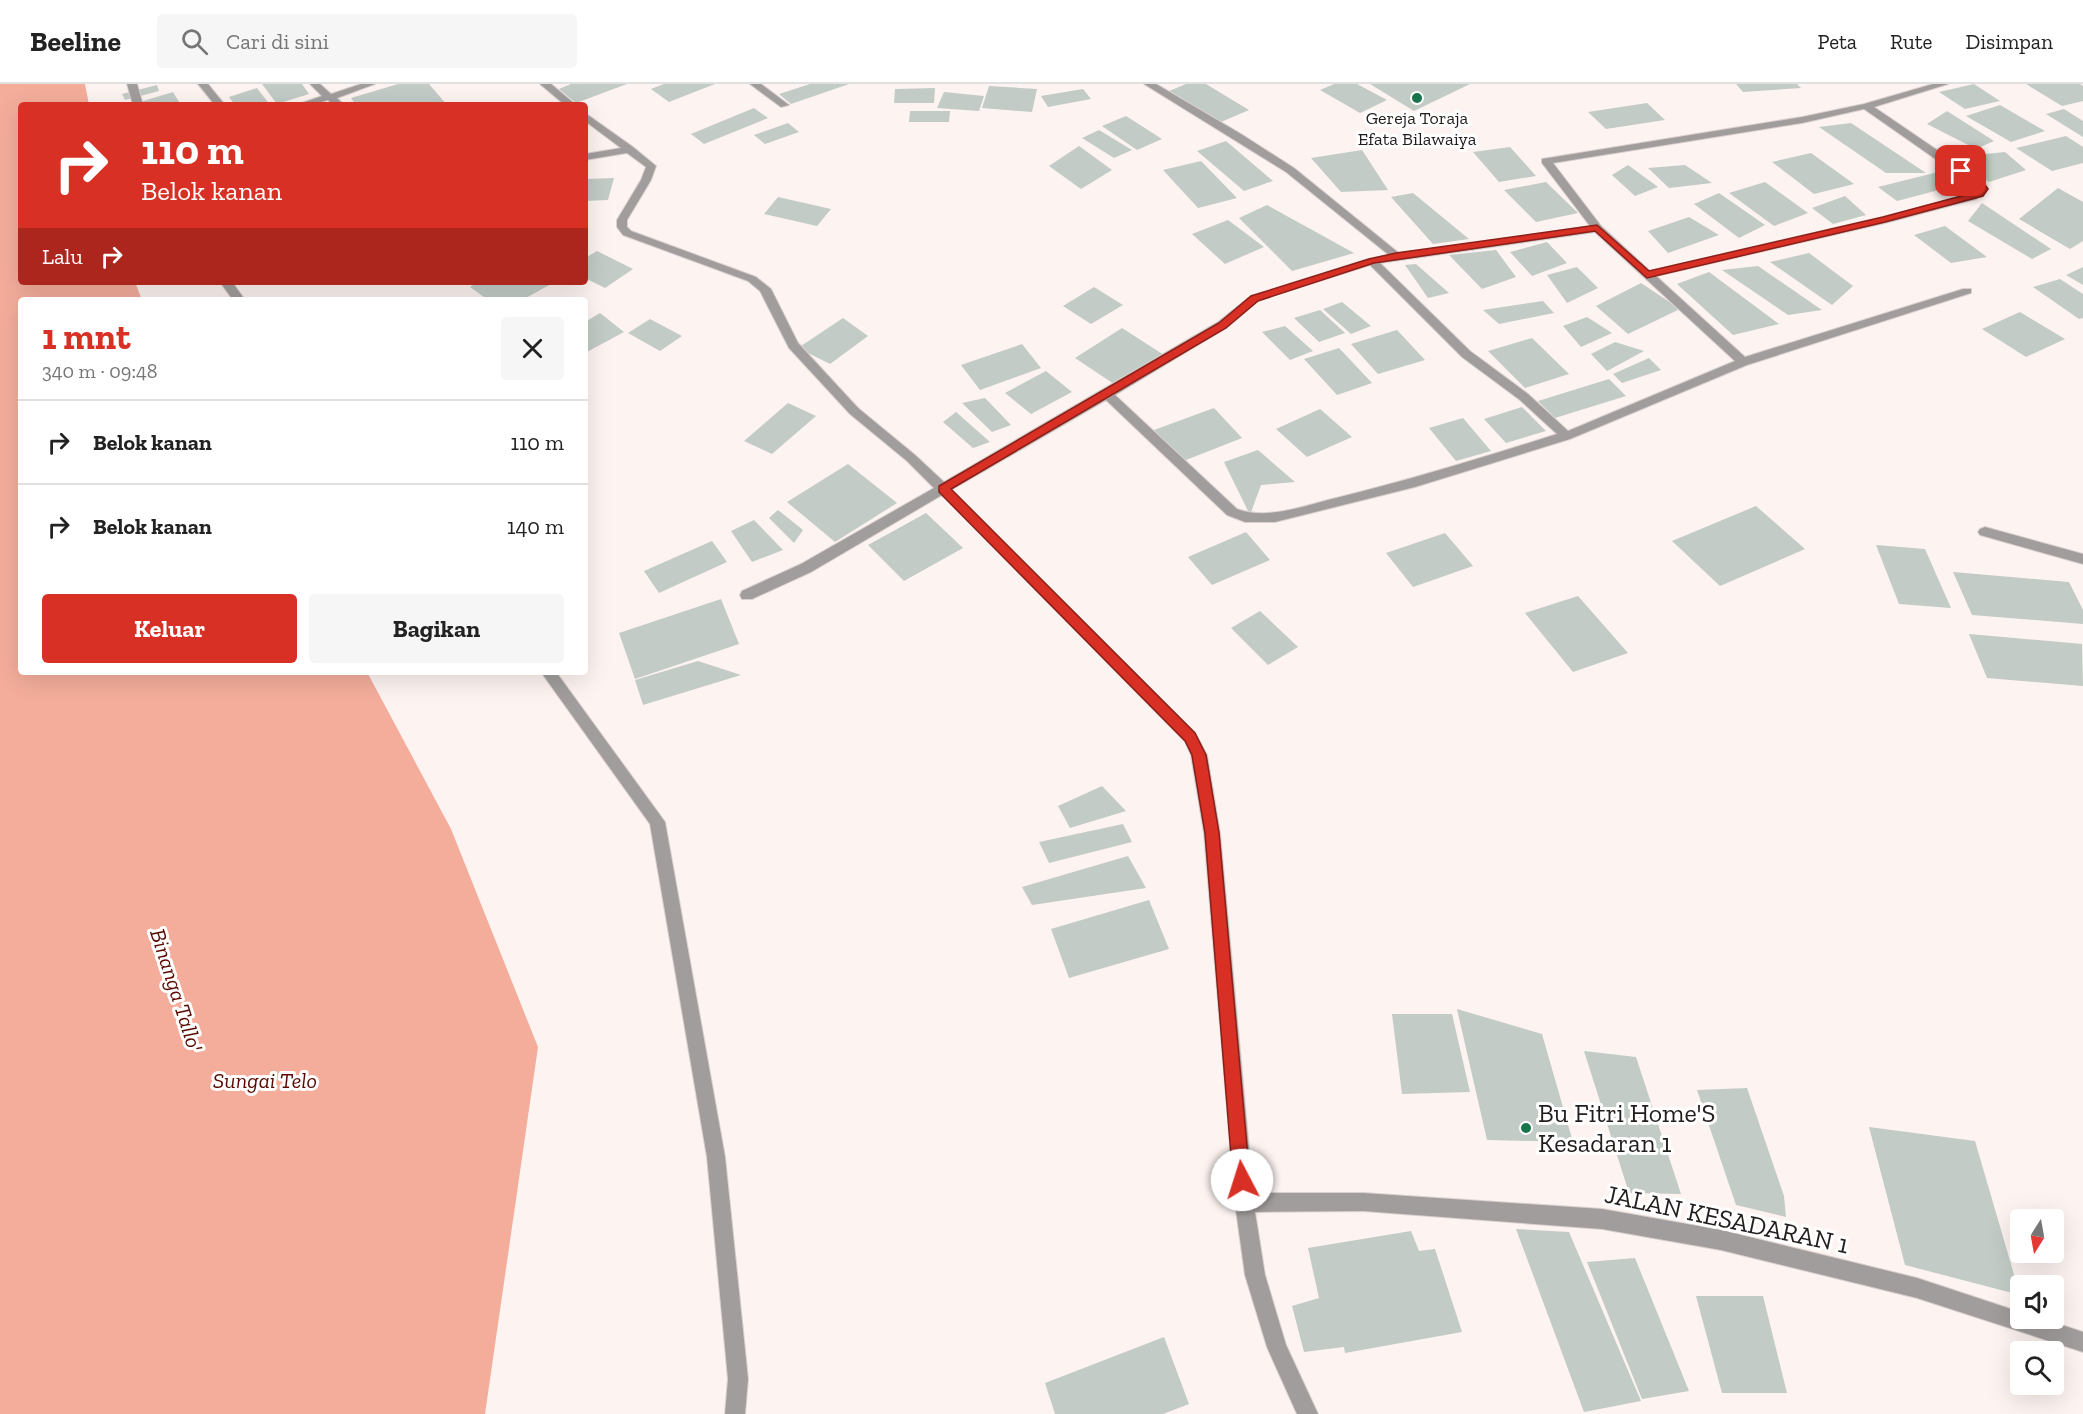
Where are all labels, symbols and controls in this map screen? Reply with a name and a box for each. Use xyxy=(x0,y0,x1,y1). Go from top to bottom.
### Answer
search box xyxy=(157,14,577,68)
text: Beeline xyxy=(30,25,121,58)
icon: search xyxy=(178,25,211,58)
text: Cari di sini xyxy=(226,28,329,55)
text: Peta xyxy=(1818,29,1857,54)
text: Rute xyxy=(1890,29,1932,54)
text: Disimpan xyxy=(1965,29,2053,54)
marker: Gereja Toraja Efata Bilawaiya xyxy=(1410,91,1424,105)
place label: Gereja Toraja Efata Bilawaiya xyxy=(1358,107,1477,150)
text: 110 m xyxy=(141,124,244,175)
icon: right xyxy=(42,126,120,204)
pin xyxy=(1935,145,1986,196)
icon: arrive xyxy=(1944,154,1977,187)
text: Belok kanan xyxy=(141,175,282,207)
icon: right xyxy=(95,240,128,273)
text: Lalu xyxy=(42,243,83,270)
text: 1 mnt xyxy=(42,315,131,358)
button: close xyxy=(501,317,564,380)
text: 340 m · 09:48 xyxy=(42,359,158,383)
icon: right xyxy=(42,426,75,459)
text: Belok kanan xyxy=(93,429,212,456)
text: 110 m xyxy=(510,429,564,456)
icon: right xyxy=(42,510,75,543)
text: Belok kanan xyxy=(93,513,212,540)
text: 140 m xyxy=(507,513,564,540)
button: Keluar xyxy=(42,594,297,663)
button: Bagikan xyxy=(309,594,564,663)
water label: Binanga Tallo' xyxy=(144,925,209,1055)
water label: Sungai Telo xyxy=(213,1067,317,1094)
place label: Bu Fitri Home'S Kesadaran 1 xyxy=(1538,1097,1715,1159)
marker: Bu Fitri Home'S Kesadaran 1 xyxy=(1519,1121,1533,1135)
position arrow xyxy=(1210,1148,1274,1212)
street label: JALAN KESADARAN 1 xyxy=(1602,1178,1852,1260)
north arrow xyxy=(2010,1209,2064,1263)
map controls xyxy=(2010,1209,2064,1395)
button: sound xyxy=(2010,1275,2064,1329)
button: search xyxy=(2010,1341,2064,1395)

